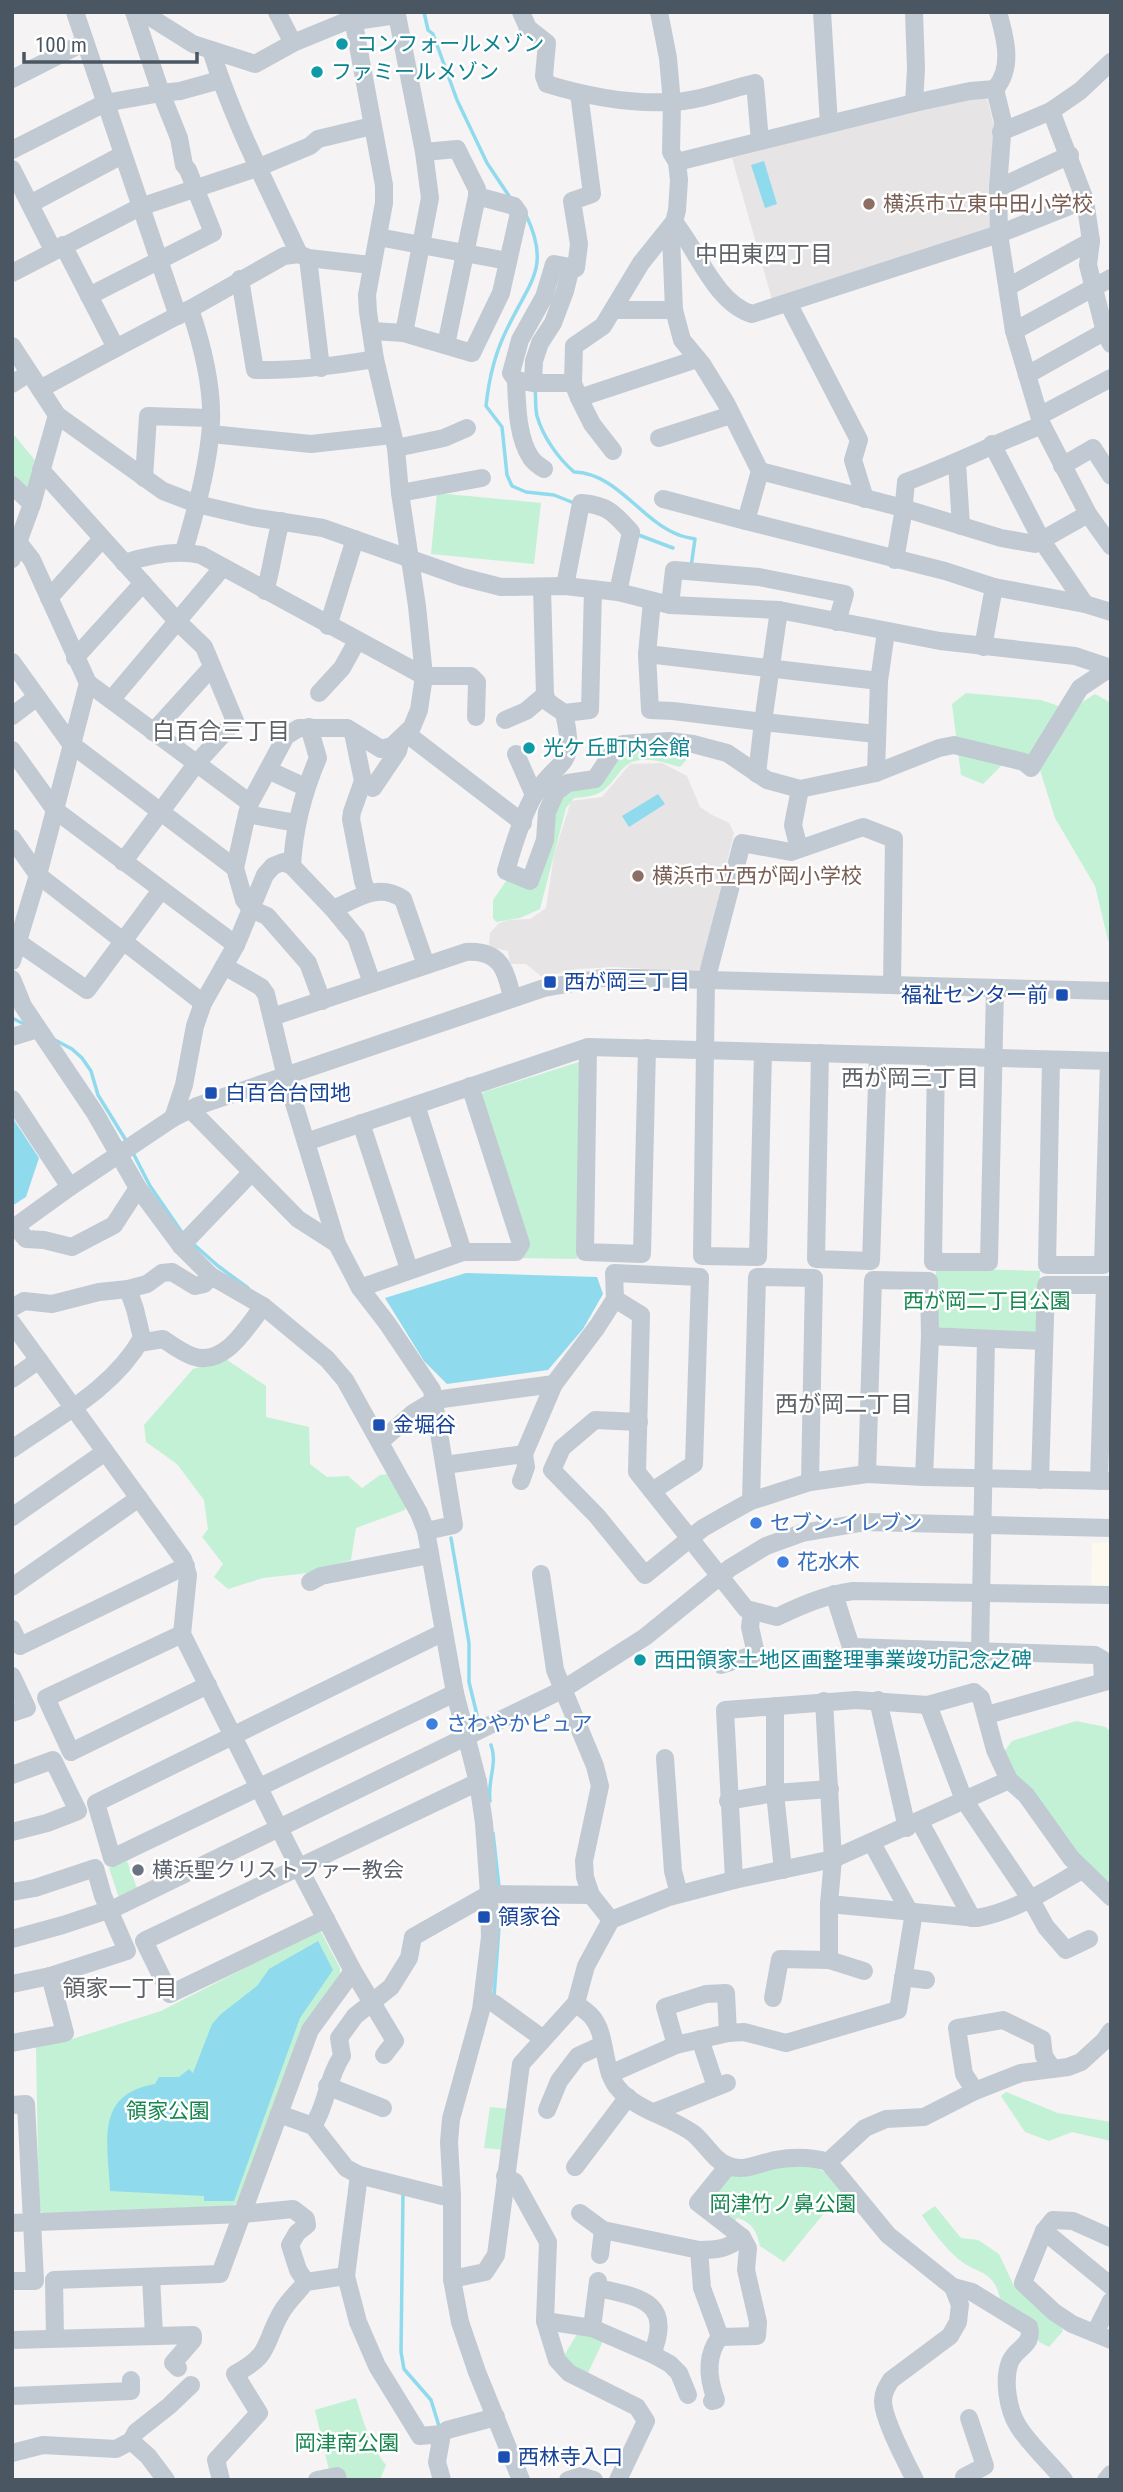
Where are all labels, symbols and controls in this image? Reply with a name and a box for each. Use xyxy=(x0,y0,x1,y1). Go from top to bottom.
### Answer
scale bar xyxy=(24,21,198,65)
place label: コンフォールメゾン xyxy=(356,32,544,56)
text: 100 m xyxy=(35,33,87,57)
marker: コンフォールメゾン xyxy=(334,36,350,52)
place label: ファミールメゾン xyxy=(331,60,499,84)
marker: ファミールメゾン xyxy=(309,64,325,80)
place label: 横浜市立東中田小学校 xyxy=(883,192,1093,216)
marker: 横浜市立東中田小学校 xyxy=(861,196,877,212)
district label: 中田東四丁目 xyxy=(695,241,833,268)
district label: 白百合三丁目 xyxy=(152,718,290,745)
place label: 光ケ丘町内会館 xyxy=(543,736,690,760)
marker: 光ケ丘町内会館 xyxy=(521,740,537,756)
place label: 横浜市立西が岡小学校 xyxy=(652,864,862,888)
marker: 横浜市立西が岡小学校 xyxy=(630,868,646,884)
place label: 西が岡三丁目 xyxy=(564,970,690,994)
marker: 西が岡三丁目 xyxy=(542,974,558,990)
place label: 福祉センター前 xyxy=(901,983,1048,1007)
marker: 福祉センター前 xyxy=(1054,987,1070,1003)
district label: 西が岡三丁目 xyxy=(841,1065,979,1092)
place label: 白百合台団地 xyxy=(225,1081,351,1105)
marker: 白百合台団地 xyxy=(203,1085,219,1101)
park label: 西が岡二丁目公園 xyxy=(903,1289,1071,1313)
district label: 西が岡二丁目 xyxy=(775,1391,913,1418)
place label: 金堀谷 xyxy=(393,1413,456,1437)
marker: 金堀谷 xyxy=(371,1417,387,1433)
place label: セブン-イレブン xyxy=(770,1511,922,1535)
marker: セブン-イレブン xyxy=(748,1515,764,1531)
place label: 花水木 xyxy=(797,1550,860,1574)
marker: 花水木 xyxy=(775,1554,791,1570)
place label: 西田領家土地区画整理事業竣功記念之碑 xyxy=(654,1648,1032,1672)
marker: 西田領家土地区画整理事業竣功記念之碑 xyxy=(632,1652,648,1668)
place label: さわやかピュア xyxy=(446,1712,593,1736)
marker: さわやかピュア xyxy=(424,1716,440,1732)
place label: 横浜聖クリストファー教会 xyxy=(152,1858,404,1882)
marker: 横浜聖クリストファー教会 xyxy=(130,1862,146,1878)
place label: 領家谷 xyxy=(498,1905,561,1929)
marker: 領家谷 xyxy=(476,1909,492,1925)
district label: 領家一丁目 xyxy=(63,1975,178,2002)
park label: 領家公園 xyxy=(126,2099,210,2123)
park label: 岡津竹ノ鼻公園 xyxy=(710,2192,857,2216)
park label: 岡津南公園 xyxy=(295,2431,400,2455)
place label: 西林寺入口 xyxy=(518,2445,623,2469)
marker: 西林寺入口 xyxy=(496,2449,512,2465)

